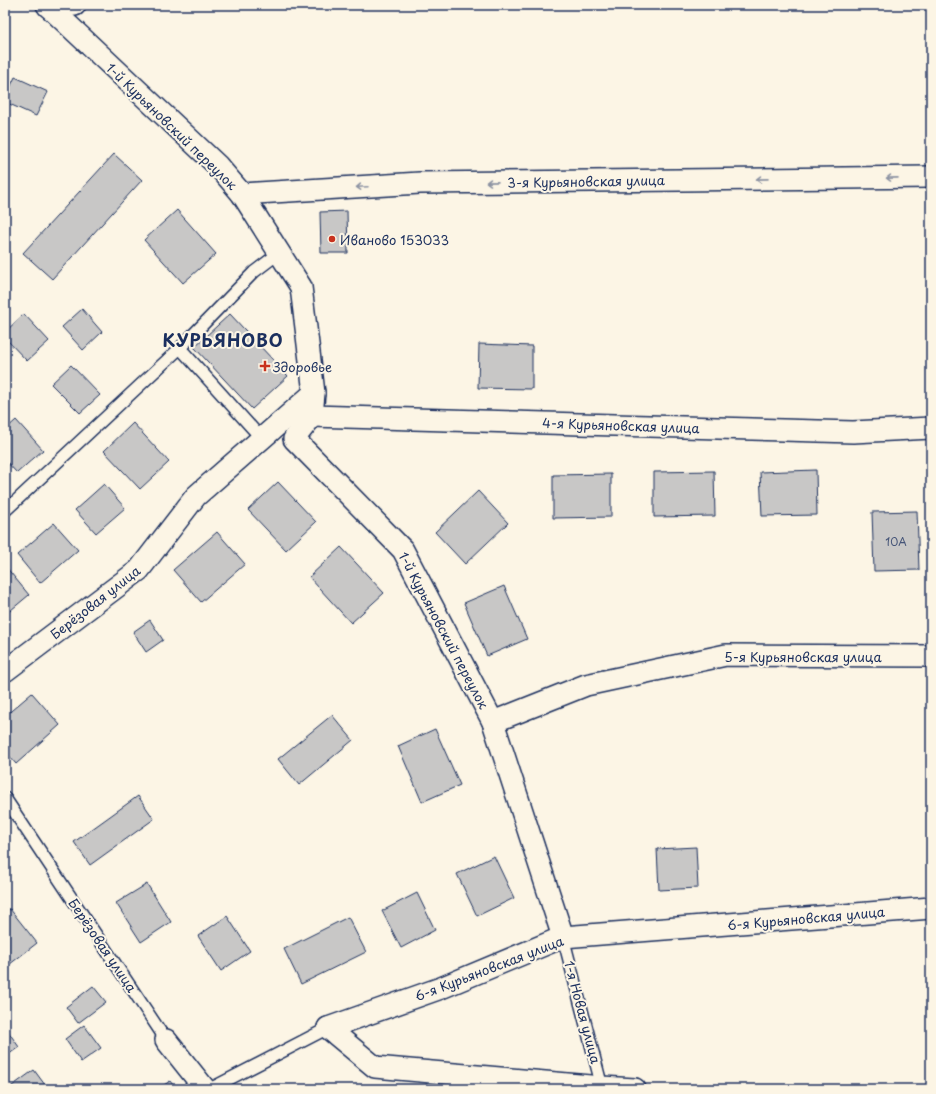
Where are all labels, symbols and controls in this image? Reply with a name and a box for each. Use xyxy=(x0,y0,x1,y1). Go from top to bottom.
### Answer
street label: 1-й Курьяновский переулок xyxy=(102,58,242,194)
street label: 3-я Курьяновская улица xyxy=(507,170,666,192)
one-way arrow xyxy=(886,174,899,182)
one-way arrow xyxy=(756,175,769,183)
one-way arrow xyxy=(486,179,499,186)
one-way arrow xyxy=(356,183,369,190)
place label: Иваново 153033 xyxy=(340,230,449,249)
marker: Иваново 153033 xyxy=(327,234,337,244)
district label: КУРЬЯНОВО xyxy=(162,327,284,353)
place label: Здоровье xyxy=(272,357,332,376)
marker: Здоровье xyxy=(260,361,270,371)
street label: 4-я Курьяновская улица xyxy=(542,413,701,437)
house number: 10А xyxy=(885,533,907,550)
street label: 1-й Курьяновский переулок xyxy=(394,548,494,712)
street label: Берёзовая улица xyxy=(46,560,145,643)
street label: 5-я Курьяновская улица xyxy=(724,647,882,666)
street label: Берёзовая улица xyxy=(65,894,142,996)
street label: 6-я Курьяновская улица xyxy=(726,902,886,934)
street label: 6-я Курьяновская улица xyxy=(412,931,567,1005)
street label: 1-я Новая улица xyxy=(560,958,606,1066)

